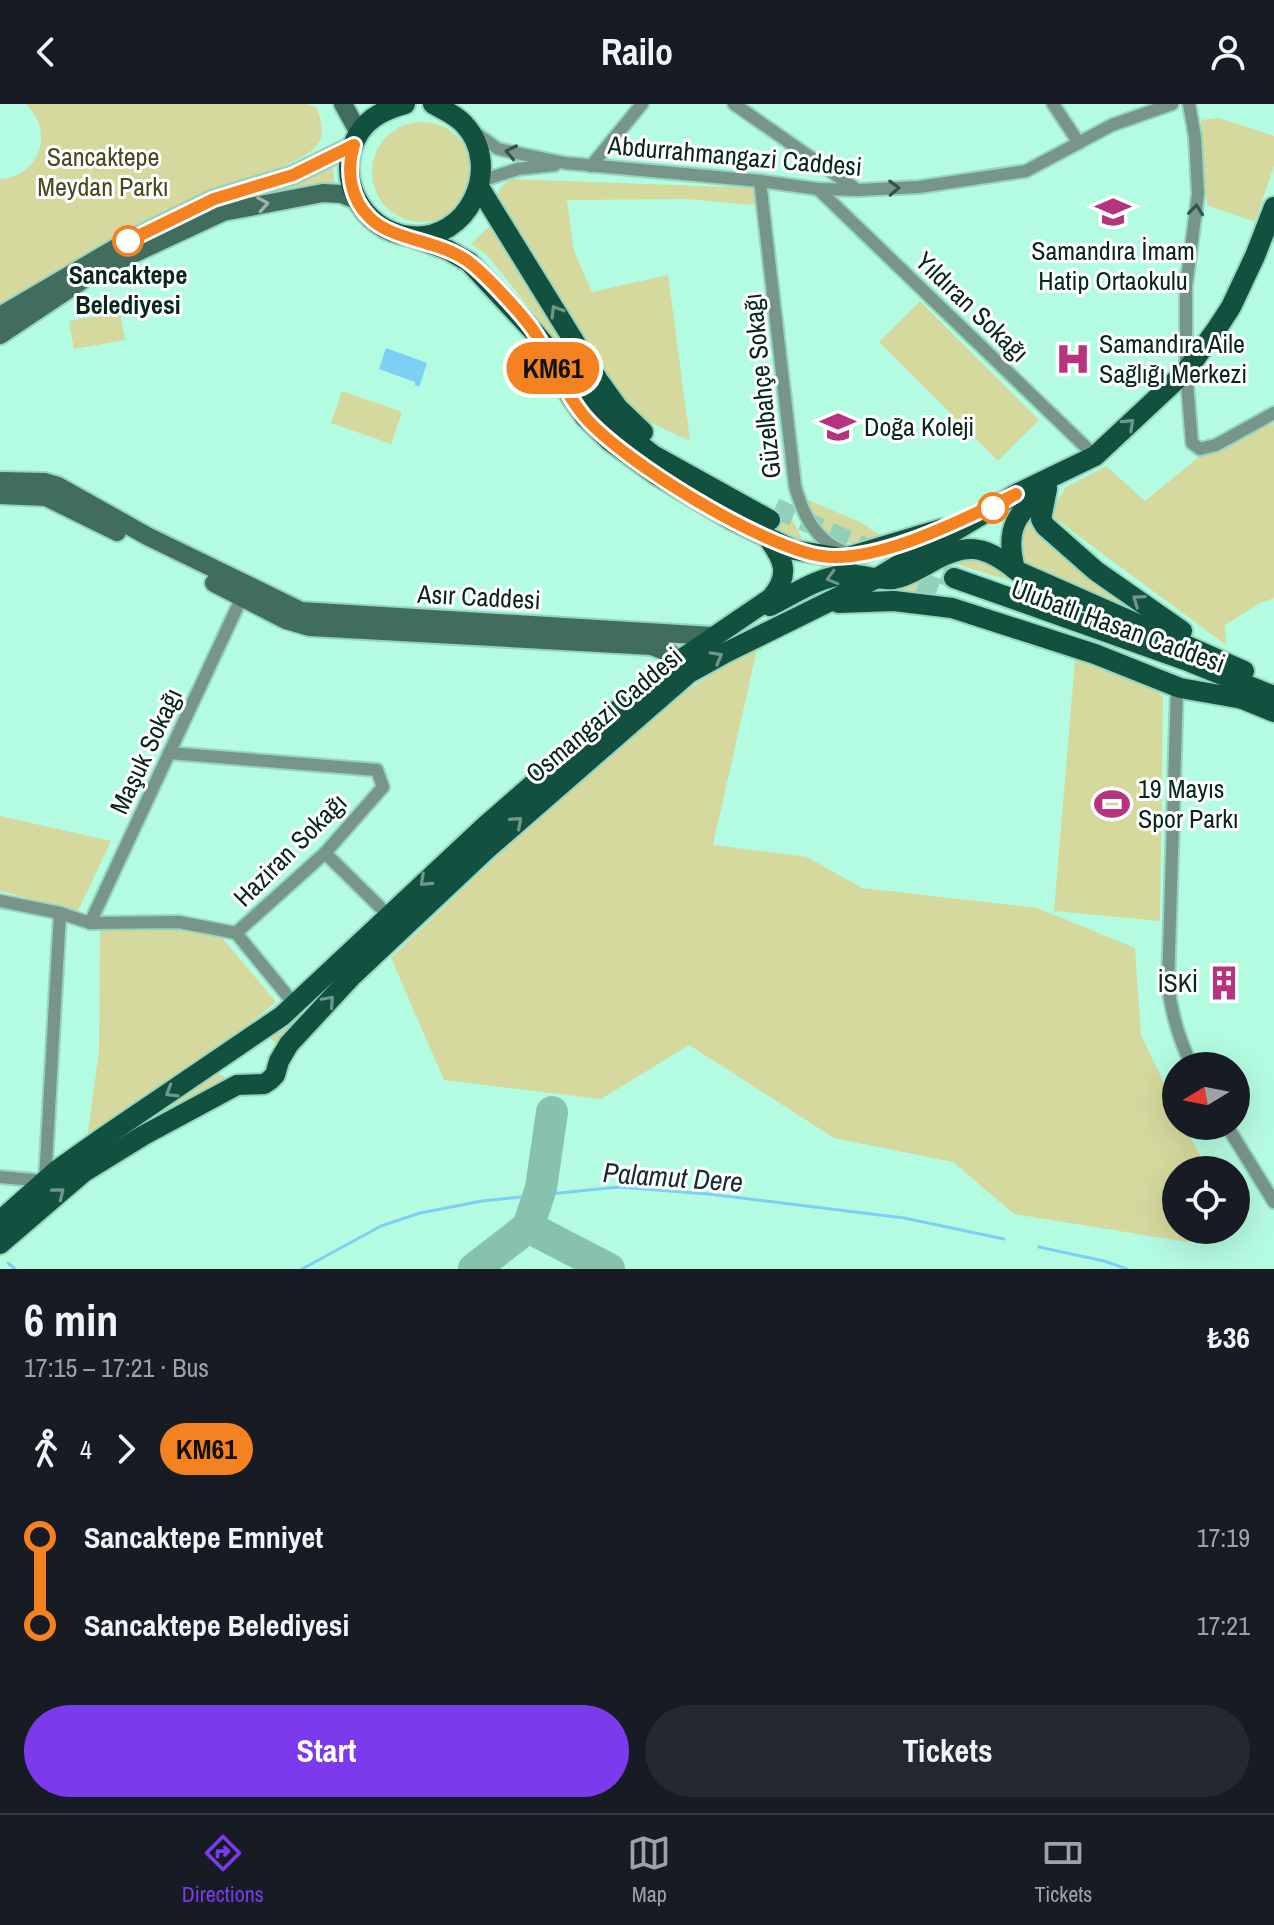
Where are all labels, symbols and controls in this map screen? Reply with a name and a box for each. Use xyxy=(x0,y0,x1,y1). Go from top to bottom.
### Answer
text: Railo xyxy=(601,28,673,76)
icon: back xyxy=(24,30,68,74)
icon: person xyxy=(1206,30,1250,74)
street label: Abdurrahmangazi Caddesi xyxy=(606,127,863,184)
park label: Sancaktepe Meydan Parkı xyxy=(37,139,169,204)
one-way arrow xyxy=(505,144,519,161)
one-way arrow xyxy=(888,180,901,197)
school or university icon: Samandıra İmam Hatip Ortaokulu xyxy=(1094,193,1132,231)
one-way arrow xyxy=(256,197,270,214)
one-way arrow xyxy=(1188,203,1205,216)
marker: Sancaktepe Belediyesi xyxy=(113,226,143,256)
place label: Samandıra İmam Hatip Ortaokulu xyxy=(1031,233,1195,298)
street label: Yıldıran Sokağı xyxy=(908,244,1037,370)
place label: Sancaktepe Belediyesi xyxy=(69,257,187,322)
street label: Güzelbahçe Sokağı xyxy=(734,292,789,480)
one-way arrow xyxy=(551,306,566,320)
place label: Samandıra Aile Sağlığı Merkezi xyxy=(1099,326,1247,391)
hospital icon: Samandıra Aile Sağlığı Merkezi xyxy=(1054,340,1092,378)
line badge: KM61 xyxy=(497,342,609,394)
text: KM61 xyxy=(522,349,584,387)
school or university icon: Doğa Koleji xyxy=(819,408,857,446)
place label: Doğa Koleji xyxy=(864,409,974,444)
one-way arrow xyxy=(1120,419,1134,433)
unlabelled marker xyxy=(978,493,1008,523)
one-way arrow xyxy=(825,569,839,586)
street label: Ulubatlı Hasan Caddesi xyxy=(1006,571,1230,680)
street label: Asır Caddesi xyxy=(416,576,541,617)
one-way arrow xyxy=(1132,595,1146,610)
street label: Osmangazi Caddesi xyxy=(518,639,689,790)
one-way arrow xyxy=(709,652,724,667)
street label: Maşuk Sokağı xyxy=(101,682,190,819)
place label: 19 Mayıs Spor Parkı xyxy=(1138,771,1239,836)
street label: Haziran Sokağı xyxy=(225,785,354,914)
sports icon: 19 Mayıs Spor Parkı xyxy=(1093,785,1131,823)
one-way arrow xyxy=(508,818,523,832)
one-way arrow xyxy=(420,872,435,886)
building icon: İSKİ xyxy=(1205,964,1243,1002)
place label: İSKİ xyxy=(1158,965,1198,1000)
one-way arrow xyxy=(319,996,333,1011)
north arrow xyxy=(1162,1052,1250,1140)
map controls xyxy=(1162,1052,1250,1244)
one-way arrow xyxy=(165,1083,180,1098)
water label: Palamut Dere xyxy=(602,1153,744,1201)
button: locate xyxy=(1162,1156,1250,1244)
one-way arrow xyxy=(50,1188,64,1203)
text: 6 min xyxy=(24,1290,118,1350)
text: ₺36 xyxy=(1208,1317,1250,1357)
text: 17:15 – 17:21 · Bus xyxy=(24,1350,209,1385)
icon: walk xyxy=(24,1427,68,1471)
icon: forward xyxy=(104,1427,148,1471)
text: KM61 xyxy=(176,1430,237,1468)
text: 4 xyxy=(80,1432,92,1467)
text: Sancaktepe Emniyet xyxy=(84,1517,323,1557)
text: 17:19 xyxy=(1197,1520,1250,1555)
text: Sancaktepe Belediyesi xyxy=(84,1605,349,1645)
text: 17:21 xyxy=(1197,1608,1250,1643)
button: Start xyxy=(24,1705,629,1797)
button: Tickets xyxy=(645,1705,1250,1797)
tab: Directions xyxy=(182,1831,264,1909)
tab: Map xyxy=(627,1831,671,1909)
tab: Tickets xyxy=(1035,1831,1092,1909)

